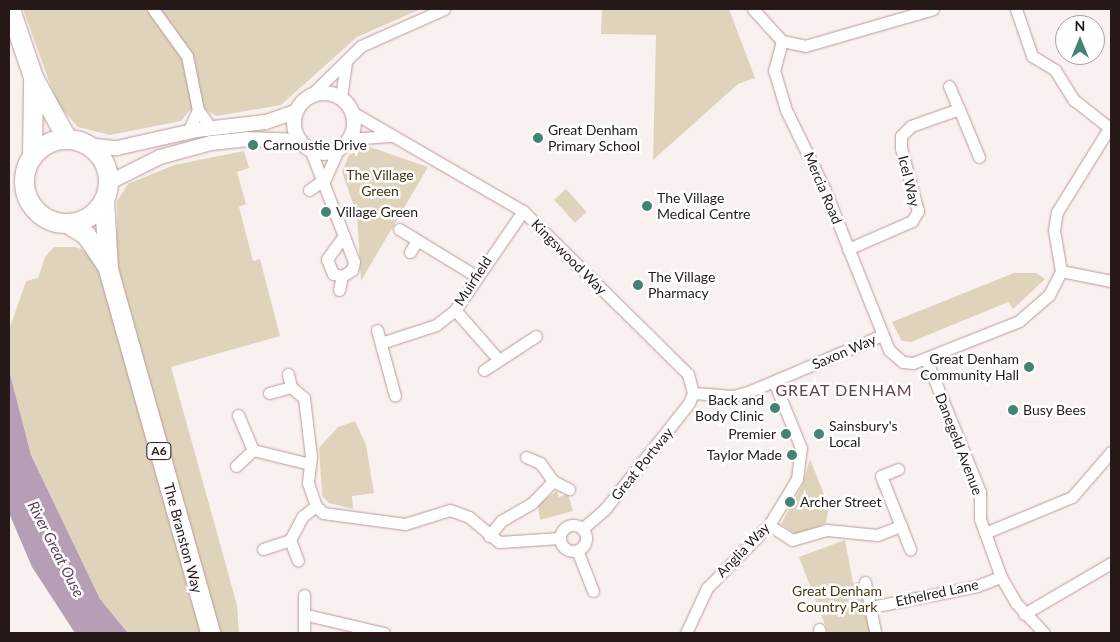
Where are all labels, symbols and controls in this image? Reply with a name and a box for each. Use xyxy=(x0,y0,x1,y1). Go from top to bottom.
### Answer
north arrow xyxy=(1055,15,1105,65)
text: N xyxy=(1075,17,1085,34)
place label: Great Denham Primary School xyxy=(548,122,640,154)
marker: Great Denham Primary School xyxy=(532,132,544,144)
place label: Carnoustie Drive xyxy=(263,137,367,153)
marker: Carnoustie Drive xyxy=(247,139,259,151)
street label: Mercia Road xyxy=(800,149,846,227)
street label: Icel Way xyxy=(895,154,923,208)
park label: The Village Green xyxy=(346,167,414,200)
place label: The Village Medical Centre xyxy=(657,190,750,222)
marker: The Village Medical Centre xyxy=(641,200,653,212)
place label: Village Green xyxy=(336,204,418,220)
marker: Village Green xyxy=(320,206,332,218)
street label: Kingswood Way xyxy=(528,216,610,298)
street label: Muirfield xyxy=(451,253,495,309)
place label: The Village Pharmacy xyxy=(648,269,716,302)
marker: The Village Pharmacy xyxy=(632,279,644,291)
street label: Saxon Way xyxy=(809,331,879,373)
place label: Great Denham Community Hall xyxy=(920,351,1019,384)
marker: Great Denham Community Hall xyxy=(1023,361,1035,373)
district label: GREAT DENHAM xyxy=(774,380,914,400)
street label: Danegeld Avenue xyxy=(932,390,986,498)
place label: Back and Body Clinic xyxy=(695,392,764,424)
marker: Back and Body Clinic xyxy=(768,401,782,415)
place label: Busy Bees xyxy=(1023,402,1086,418)
marker: Busy Bees xyxy=(1007,404,1019,416)
place label: Sainsbury's Local xyxy=(829,418,897,451)
street label: Great Portway xyxy=(608,424,676,504)
place label: Premier xyxy=(728,426,776,442)
marker: Premier xyxy=(780,428,792,440)
marker: Sainsbury's Local xyxy=(813,428,825,440)
road number: A6 xyxy=(145,442,173,461)
place label: Taylor Made xyxy=(706,447,782,463)
marker: Taylor Made xyxy=(786,449,798,461)
street label: The Branston Way xyxy=(160,481,206,595)
place label: Archer Street xyxy=(800,494,882,510)
marker: Archer Street xyxy=(784,496,796,508)
water label: River Great Ouse xyxy=(24,498,88,600)
street label: Anglia Way xyxy=(713,519,773,581)
street label: Ethelred Lane xyxy=(894,576,980,610)
park label: Great Denham Country Park xyxy=(792,583,882,616)

